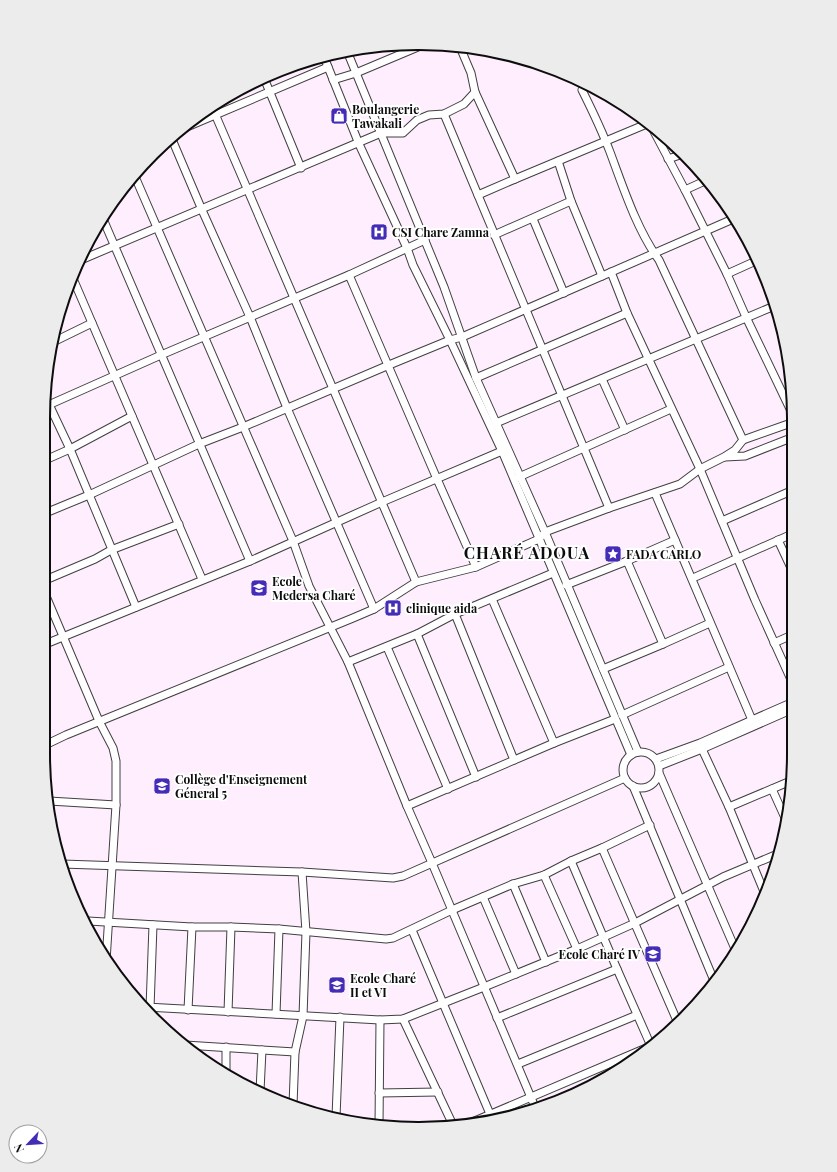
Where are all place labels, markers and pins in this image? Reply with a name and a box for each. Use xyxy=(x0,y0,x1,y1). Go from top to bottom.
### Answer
place label: Boulangerie Tawakali xyxy=(352,101,419,131)
shop icon: Boulangerie Tawakali xyxy=(329,106,349,126)
hospital icon: CSI Chare Zamna xyxy=(369,222,389,242)
place label: CSI Chare Zamna xyxy=(392,224,490,240)
place icon: FADA CARLO xyxy=(603,544,623,564)
place label: FADA CARLO xyxy=(626,546,701,562)
place label: Ecole Medersa Charé xyxy=(272,573,356,603)
school or university icon: Ecole Medersa Charé xyxy=(249,578,269,598)
hospital icon: clinique aida xyxy=(383,598,403,618)
place label: clinique aida xyxy=(406,600,478,616)
place label: Collège d'Enseignement Géneral 5 xyxy=(175,771,308,801)
school or university icon: Collège d'Enseignement Géneral 5 xyxy=(152,776,172,796)
school or university icon: Ecole Charé IV xyxy=(643,944,663,964)
place label: Ecole Charé IV xyxy=(559,946,641,962)
place label: Ecole Charé II et VI xyxy=(350,970,416,1000)
school or university icon: Ecole Charé II et VI xyxy=(327,975,347,995)

